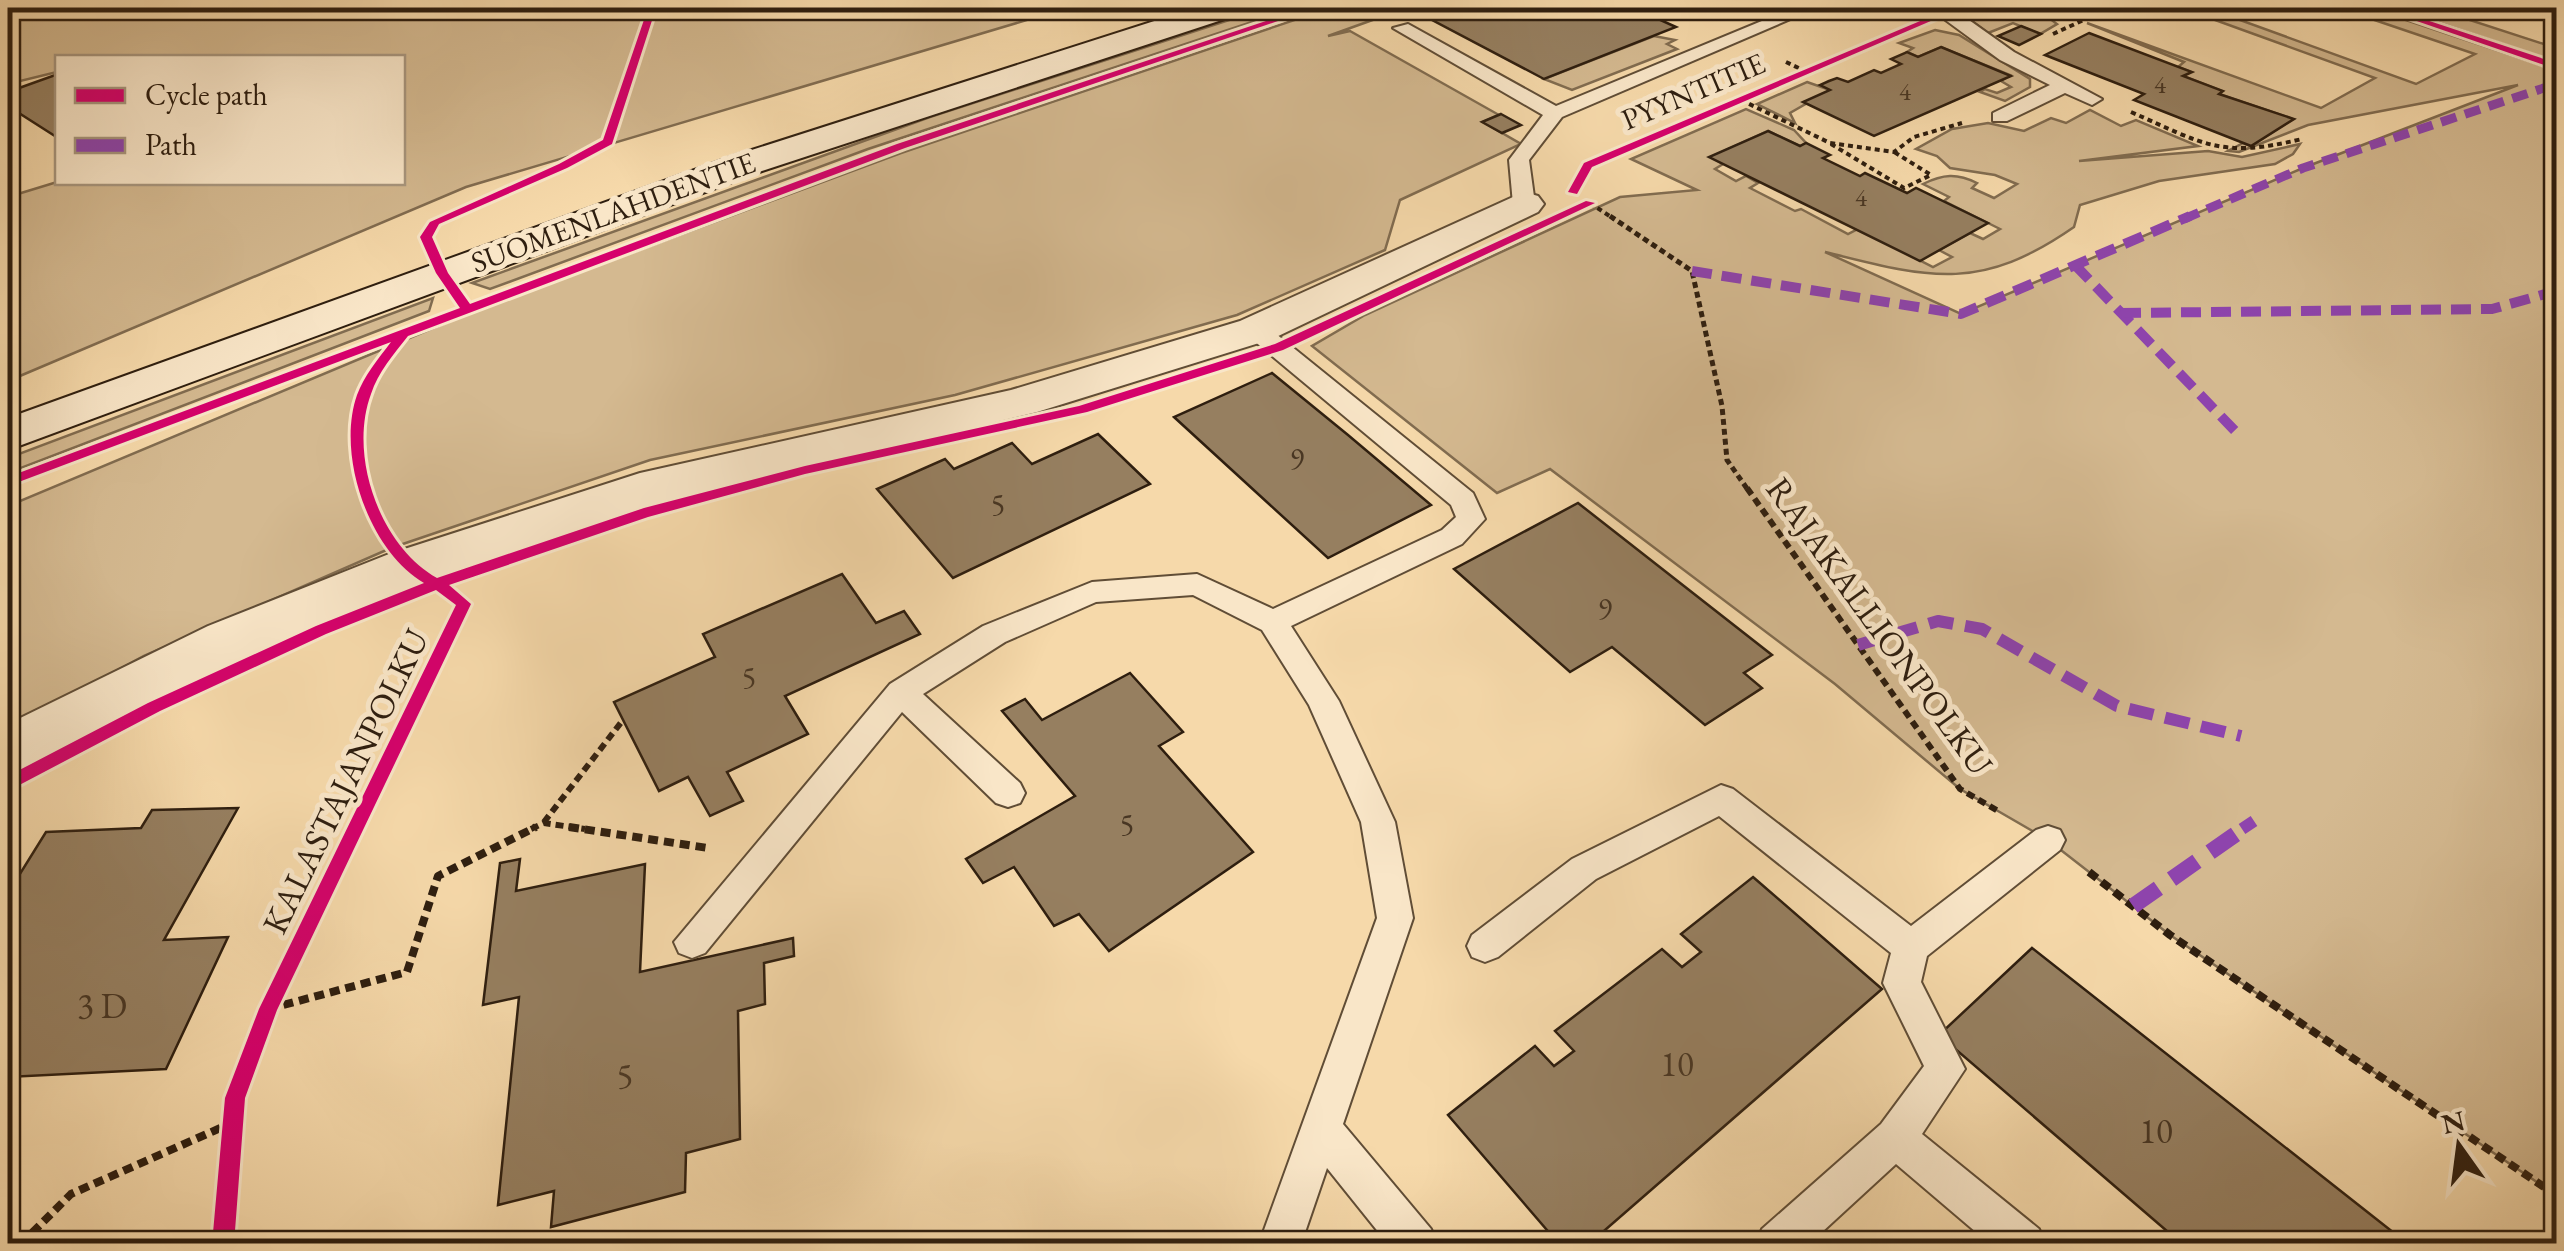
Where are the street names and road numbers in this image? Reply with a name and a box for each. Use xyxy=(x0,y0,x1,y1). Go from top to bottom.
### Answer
street label: PYYNTITIE xyxy=(1615,43,1771,139)
street label: SUOMENLAHDENTIE xyxy=(465,142,761,282)
street label: RAJAKALLIONPOLKU xyxy=(1757,468,2004,784)
street label: KALASTAJANPOLKU xyxy=(252,621,438,941)

